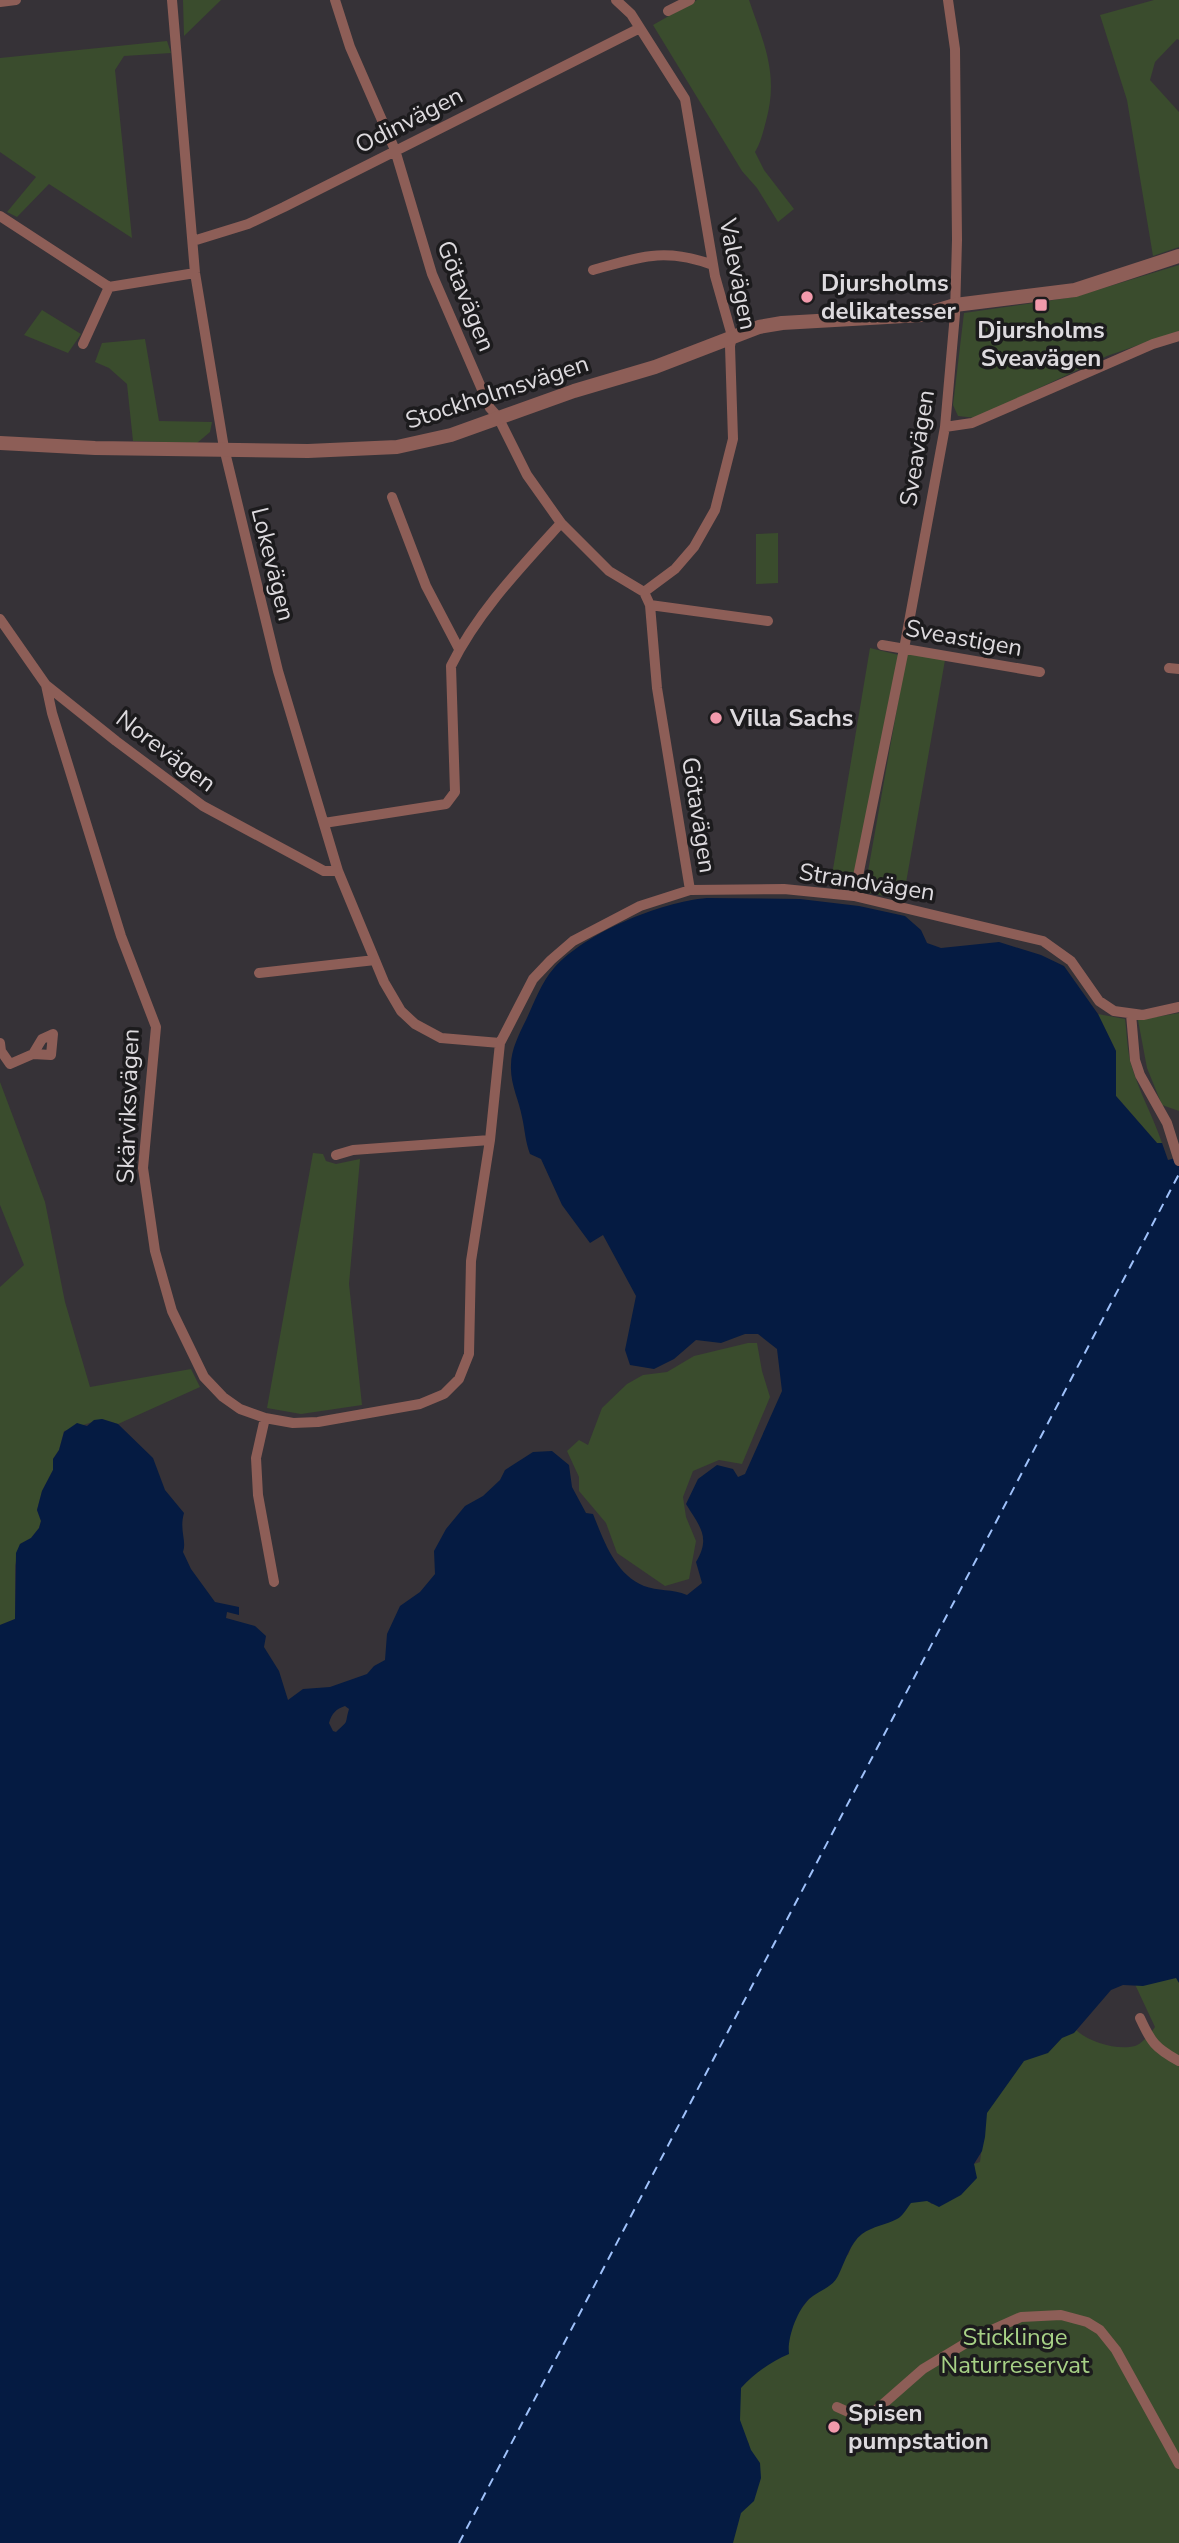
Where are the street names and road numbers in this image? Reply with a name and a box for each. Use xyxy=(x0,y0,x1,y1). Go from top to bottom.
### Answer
street label: Odinvägen xyxy=(350,79,468,161)
street label: Valevägen xyxy=(711,215,764,332)
street label: Götavägen xyxy=(429,236,503,356)
street label: Stockholmsvägen xyxy=(401,347,593,437)
street label: Sveavägen xyxy=(892,387,942,509)
street label: Lokevägen xyxy=(243,504,303,624)
street label: Sveastigen xyxy=(903,612,1025,664)
street label: Norevägen xyxy=(109,703,223,799)
street label: Götavägen xyxy=(674,755,724,875)
street label: Strandvägen xyxy=(797,855,937,909)
street label: Skärviksvägen xyxy=(109,1028,147,1184)

